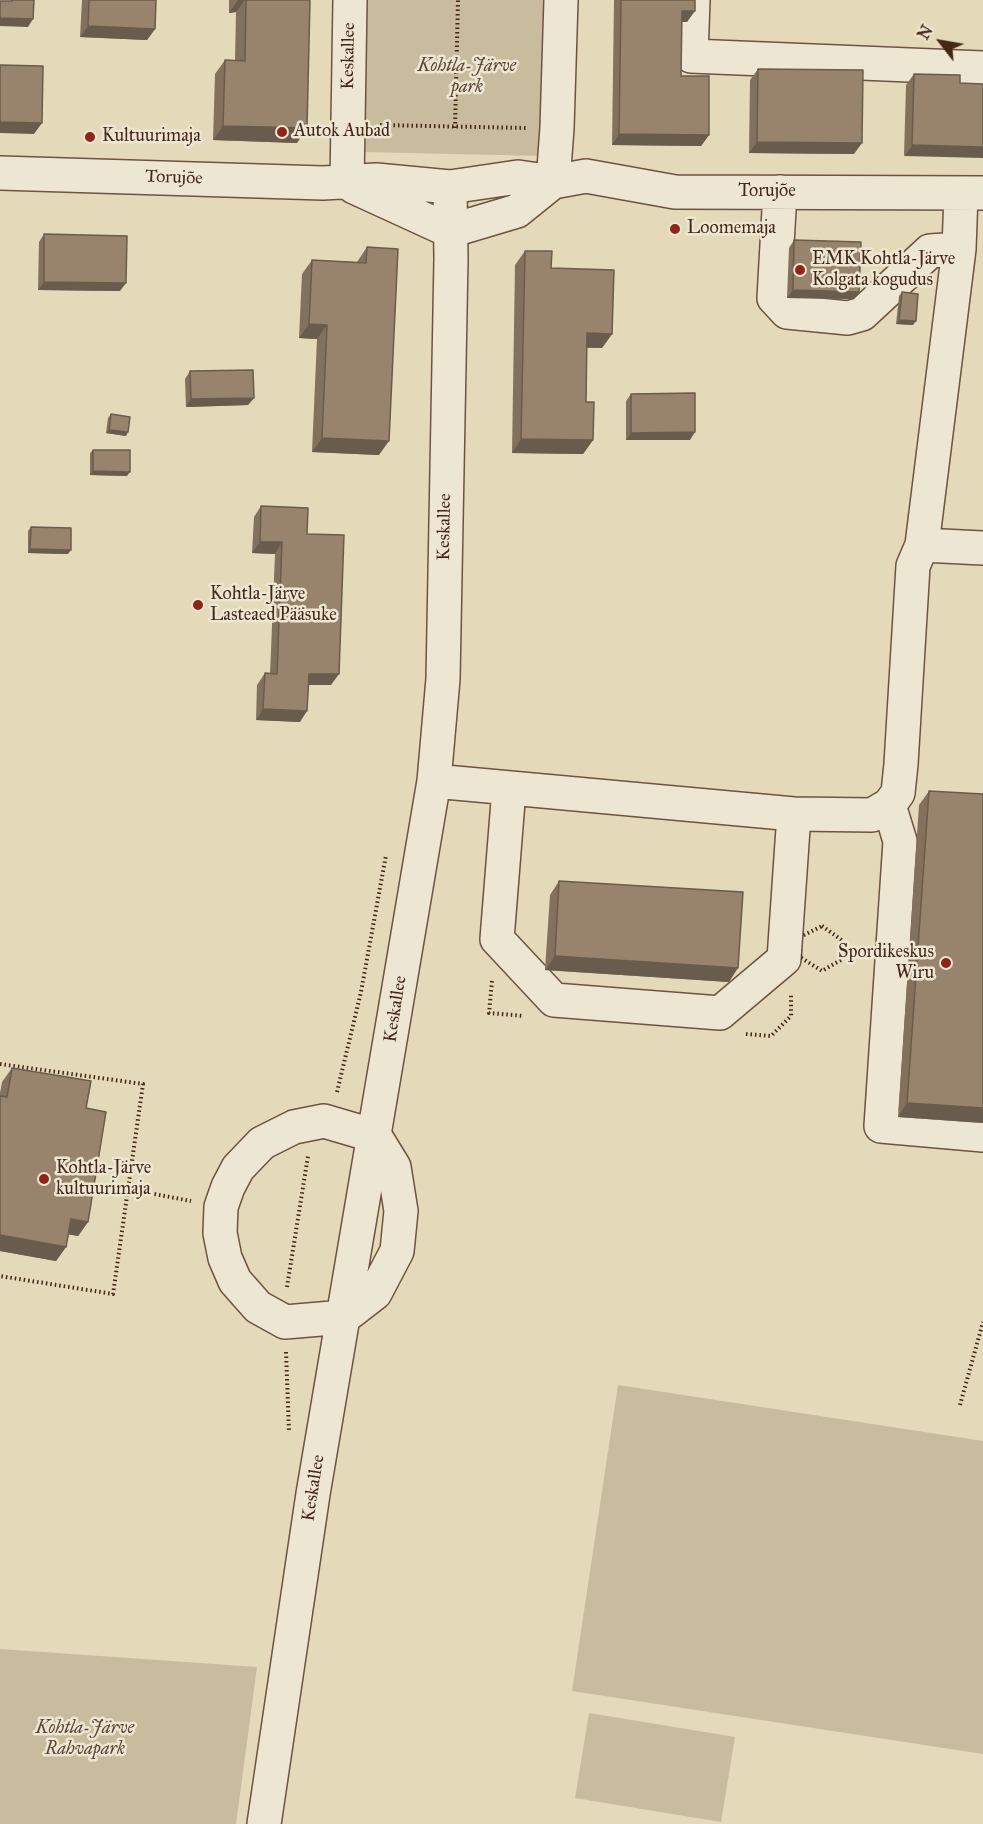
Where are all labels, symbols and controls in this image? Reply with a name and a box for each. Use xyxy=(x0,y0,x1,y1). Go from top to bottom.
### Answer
north arrow xyxy=(911,12,971,72)
street label: Keskallee xyxy=(338,22,360,90)
text: N xyxy=(913,22,937,43)
park label: Kohtla-Järve park xyxy=(418,56,516,98)
place label: Autok Aubad xyxy=(294,121,390,143)
marker: Autok Aubad xyxy=(275,125,289,139)
place label: Kultuurimaja xyxy=(102,126,201,148)
marker: Kultuurimaja xyxy=(83,130,97,144)
street label: Torujõe xyxy=(145,166,203,190)
street label: Torujõe xyxy=(738,181,796,203)
place label: Loomemaja xyxy=(687,218,776,240)
marker: Loomemaja xyxy=(668,222,682,236)
place label: EMK Kohtla-Järve Kolgata kogudus xyxy=(812,249,955,292)
marker: EMK Kohtla-Järve Kolgata kogudus xyxy=(793,263,807,277)
street label: Keskallee xyxy=(434,493,456,561)
place label: Kohtla-Järve Lasteaed Pääsuke xyxy=(210,584,337,626)
marker: Kohtla-Järve Lasteaed Pääsuke xyxy=(191,598,205,612)
place label: Spordikeskus Wiru xyxy=(838,942,934,984)
marker: Spordikeskus Wiru xyxy=(939,956,953,970)
street label: Keskallee xyxy=(380,974,412,1044)
place label: Kohtla-Järve kultuurimaja xyxy=(56,1158,151,1200)
marker: Kohtla-Järve kultuurimaja xyxy=(37,1172,51,1186)
street label: Keskallee xyxy=(298,1453,330,1523)
park label: Kohtla-Järve Rahvapark xyxy=(36,1718,134,1760)

